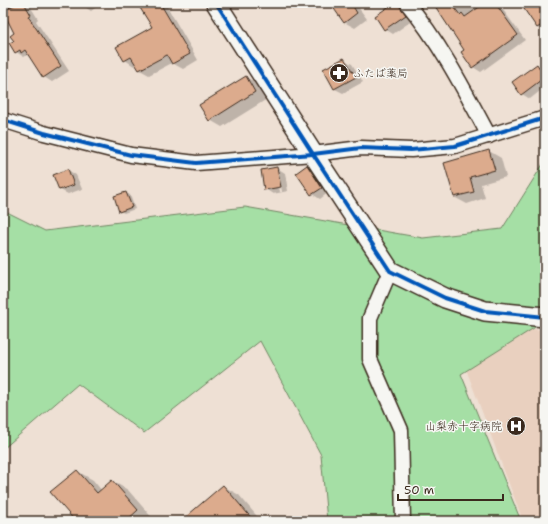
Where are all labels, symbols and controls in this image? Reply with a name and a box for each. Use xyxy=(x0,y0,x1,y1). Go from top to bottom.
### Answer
pharmacy icon: ふたば薬局 xyxy=(328,62,350,84)
place label: ふたば薬局 xyxy=(353,66,408,81)
hospital icon: 山梨赤十字病院 xyxy=(505,415,527,437)
place label: 山梨赤十字病院 xyxy=(425,419,502,434)
scale bar xyxy=(398,476,503,502)
text: 50 m xyxy=(404,482,434,498)

